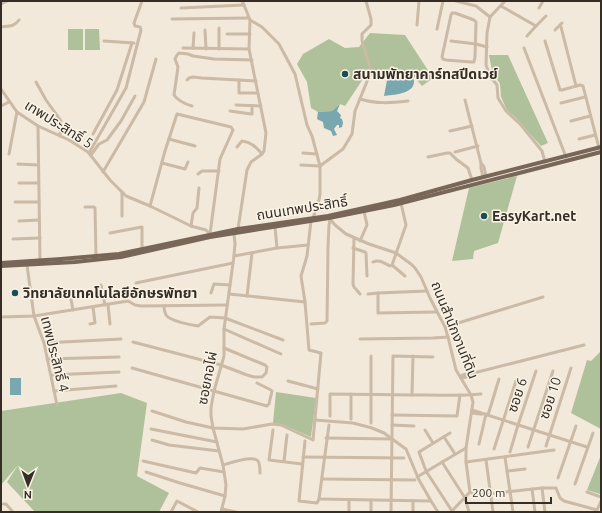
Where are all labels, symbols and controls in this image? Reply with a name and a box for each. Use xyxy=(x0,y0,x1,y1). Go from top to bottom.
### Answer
place label: สนามพัทยาคาร์ทสปีดเวย์ xyxy=(353,66,498,82)
marker: สนามพัทยาคาร์ทสปีดเวย์ xyxy=(340,69,350,79)
street label: เทพประสิทธิ์ 5 xyxy=(22,96,96,151)
street label: ถนนเทพประสิทธิ์ xyxy=(255,193,349,223)
place label: EasyKart.net xyxy=(492,208,576,224)
marker: EasyKart.net xyxy=(479,211,489,221)
street label: ถนนสำนักงานที่ดิน xyxy=(428,278,484,381)
place label: วิทยาลัยเทคโนโลยีอักษรพัทยา xyxy=(23,285,197,301)
marker: วิทยาลัยเทคโนโลยีอักษรพัทยา xyxy=(10,288,20,298)
street label: เทพประสิทธิ์ 4 xyxy=(38,314,72,394)
street label: ซอยกอไผ่ xyxy=(194,350,220,406)
street label: ซอย 10 xyxy=(536,375,564,421)
street label: ซอย 6 xyxy=(504,376,530,414)
north arrow xyxy=(8,465,48,505)
scale bar xyxy=(466,479,551,505)
text: 200 m xyxy=(472,486,505,499)
text: N xyxy=(24,489,32,501)

